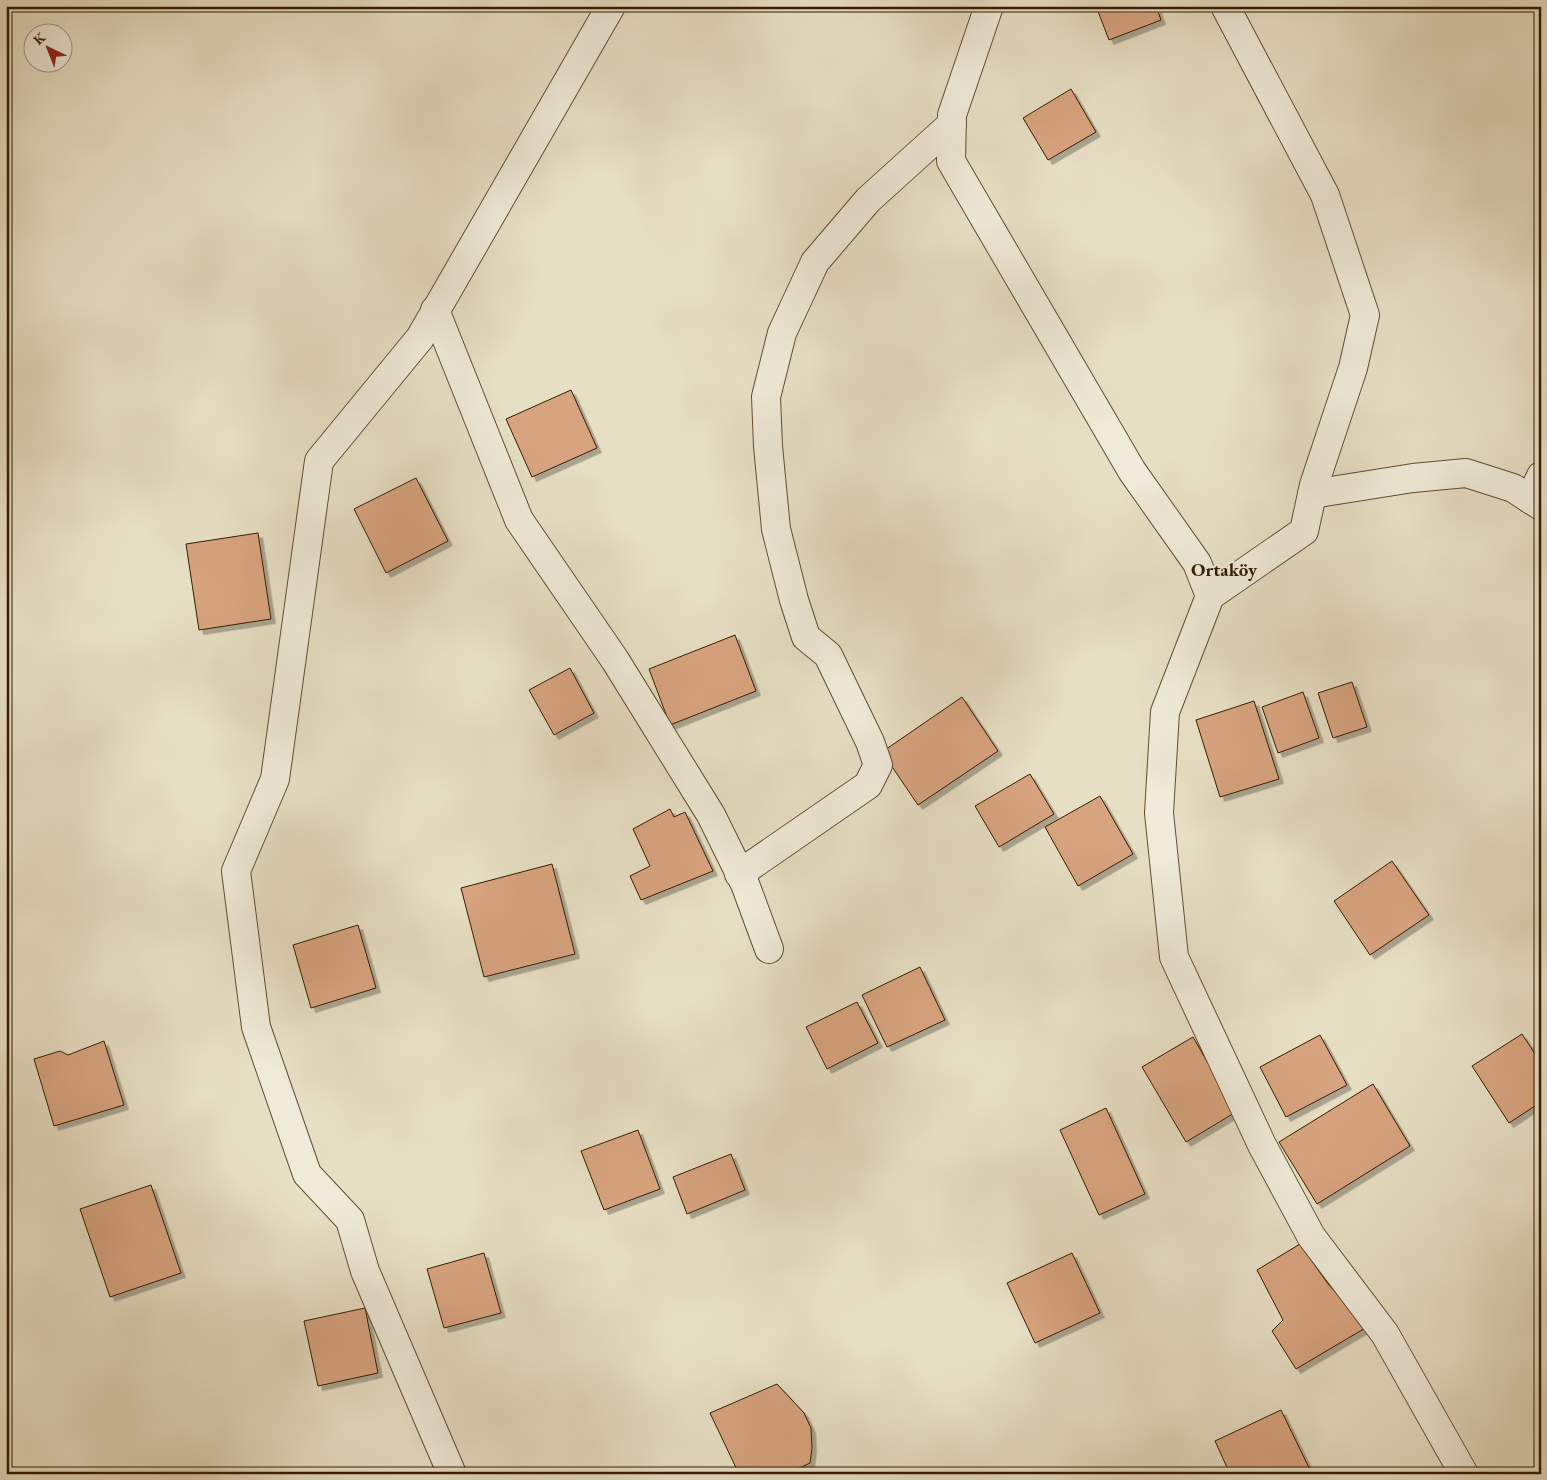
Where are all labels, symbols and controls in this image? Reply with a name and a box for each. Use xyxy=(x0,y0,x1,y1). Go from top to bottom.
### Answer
north arrow xyxy=(22,22,72,72)
text: K xyxy=(29,28,49,49)
district label: Ortaköy xyxy=(1191,557,1258,582)

